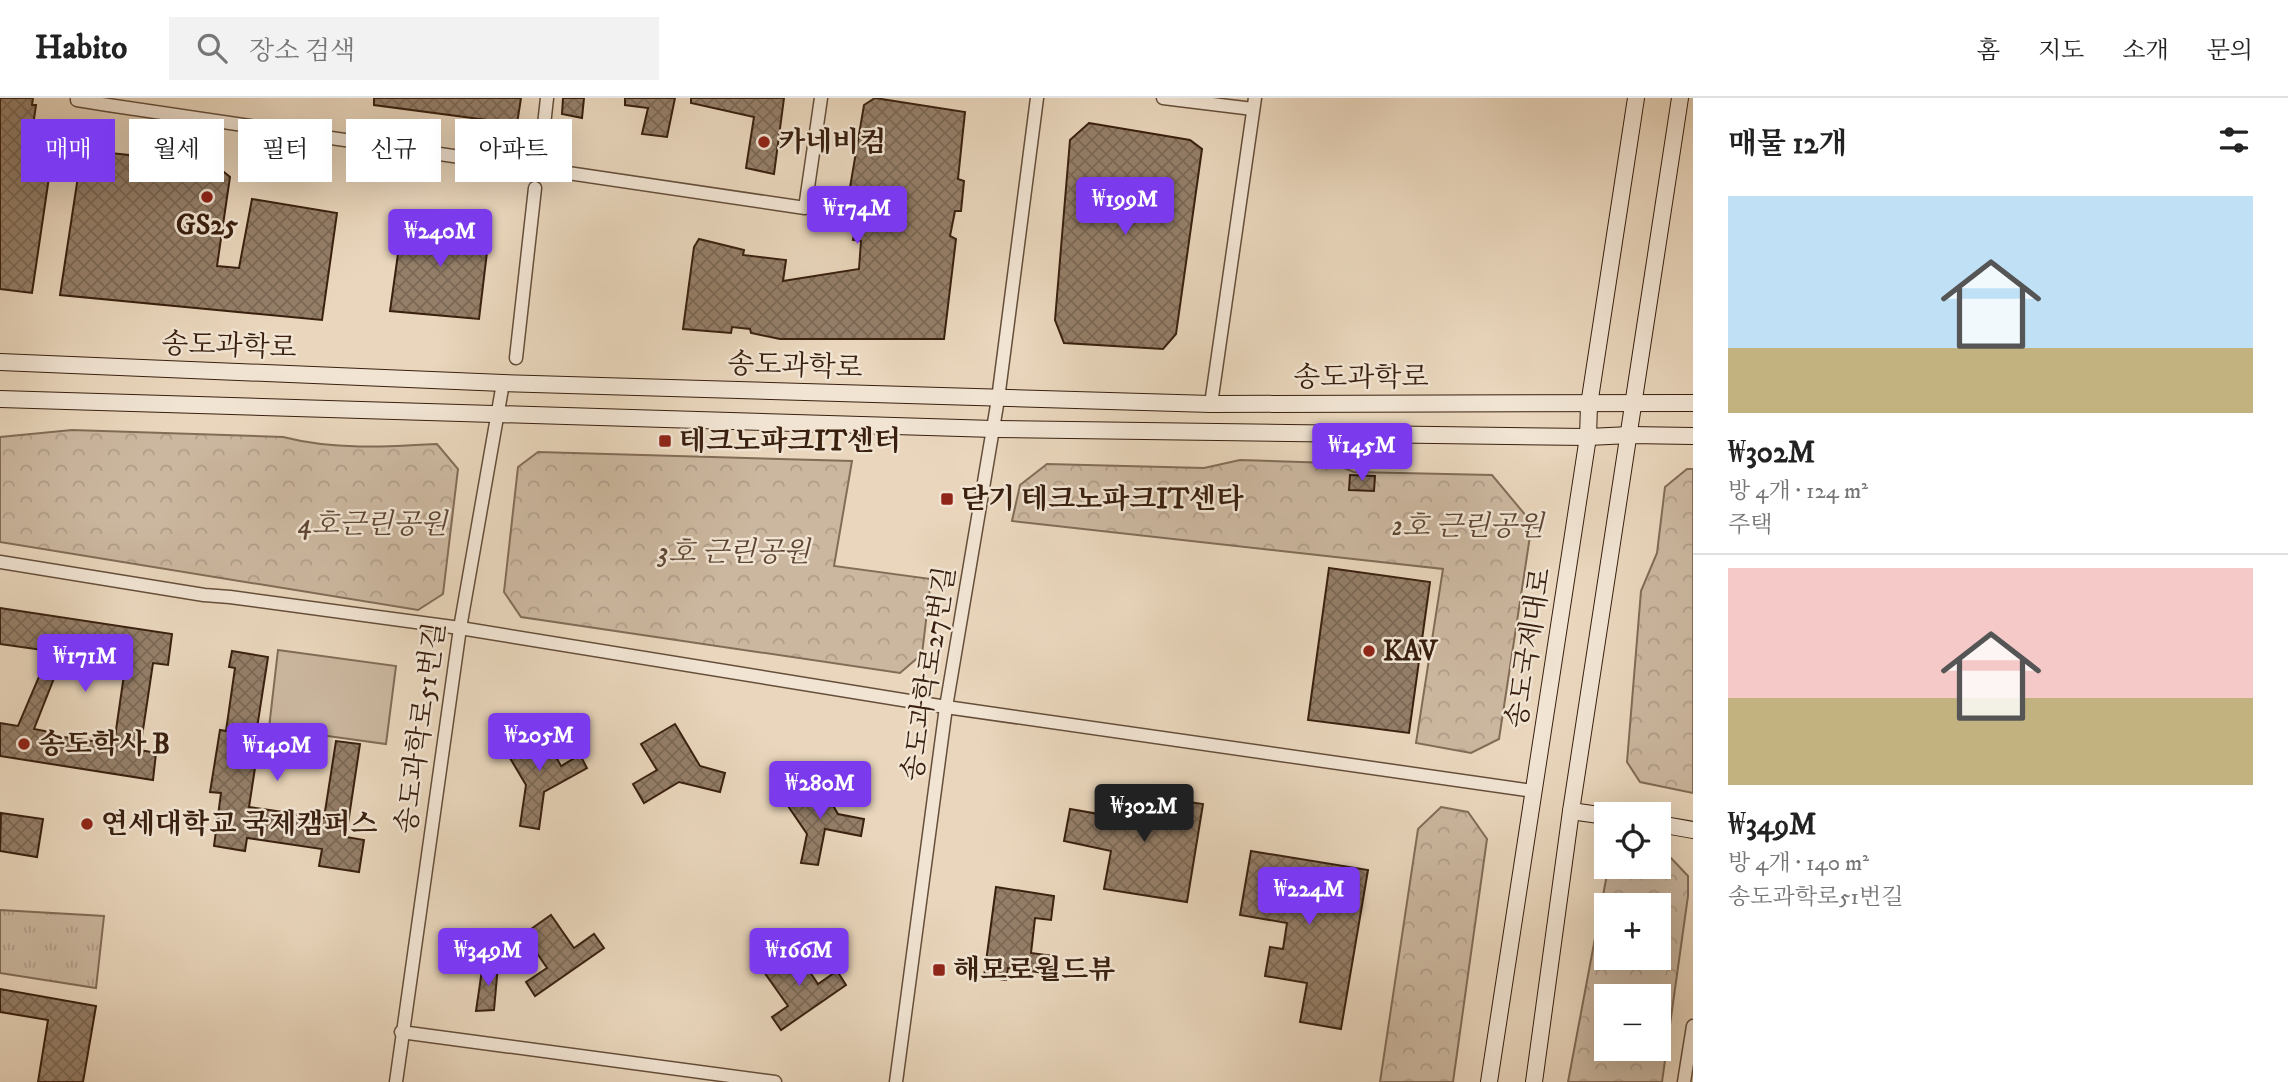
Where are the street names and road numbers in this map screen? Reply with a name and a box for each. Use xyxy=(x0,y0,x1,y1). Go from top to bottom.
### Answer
street label: 송도과학로 xyxy=(161,326,297,366)
street label: 송도과학로 xyxy=(727,346,863,386)
street label: 송도과학로 xyxy=(1293,360,1429,395)
street label: 송도과학로27번길 xyxy=(895,564,963,784)
street label: 송도국제대로 xyxy=(1499,565,1559,731)
street label: 송도과학로51번길 xyxy=(389,620,453,836)

